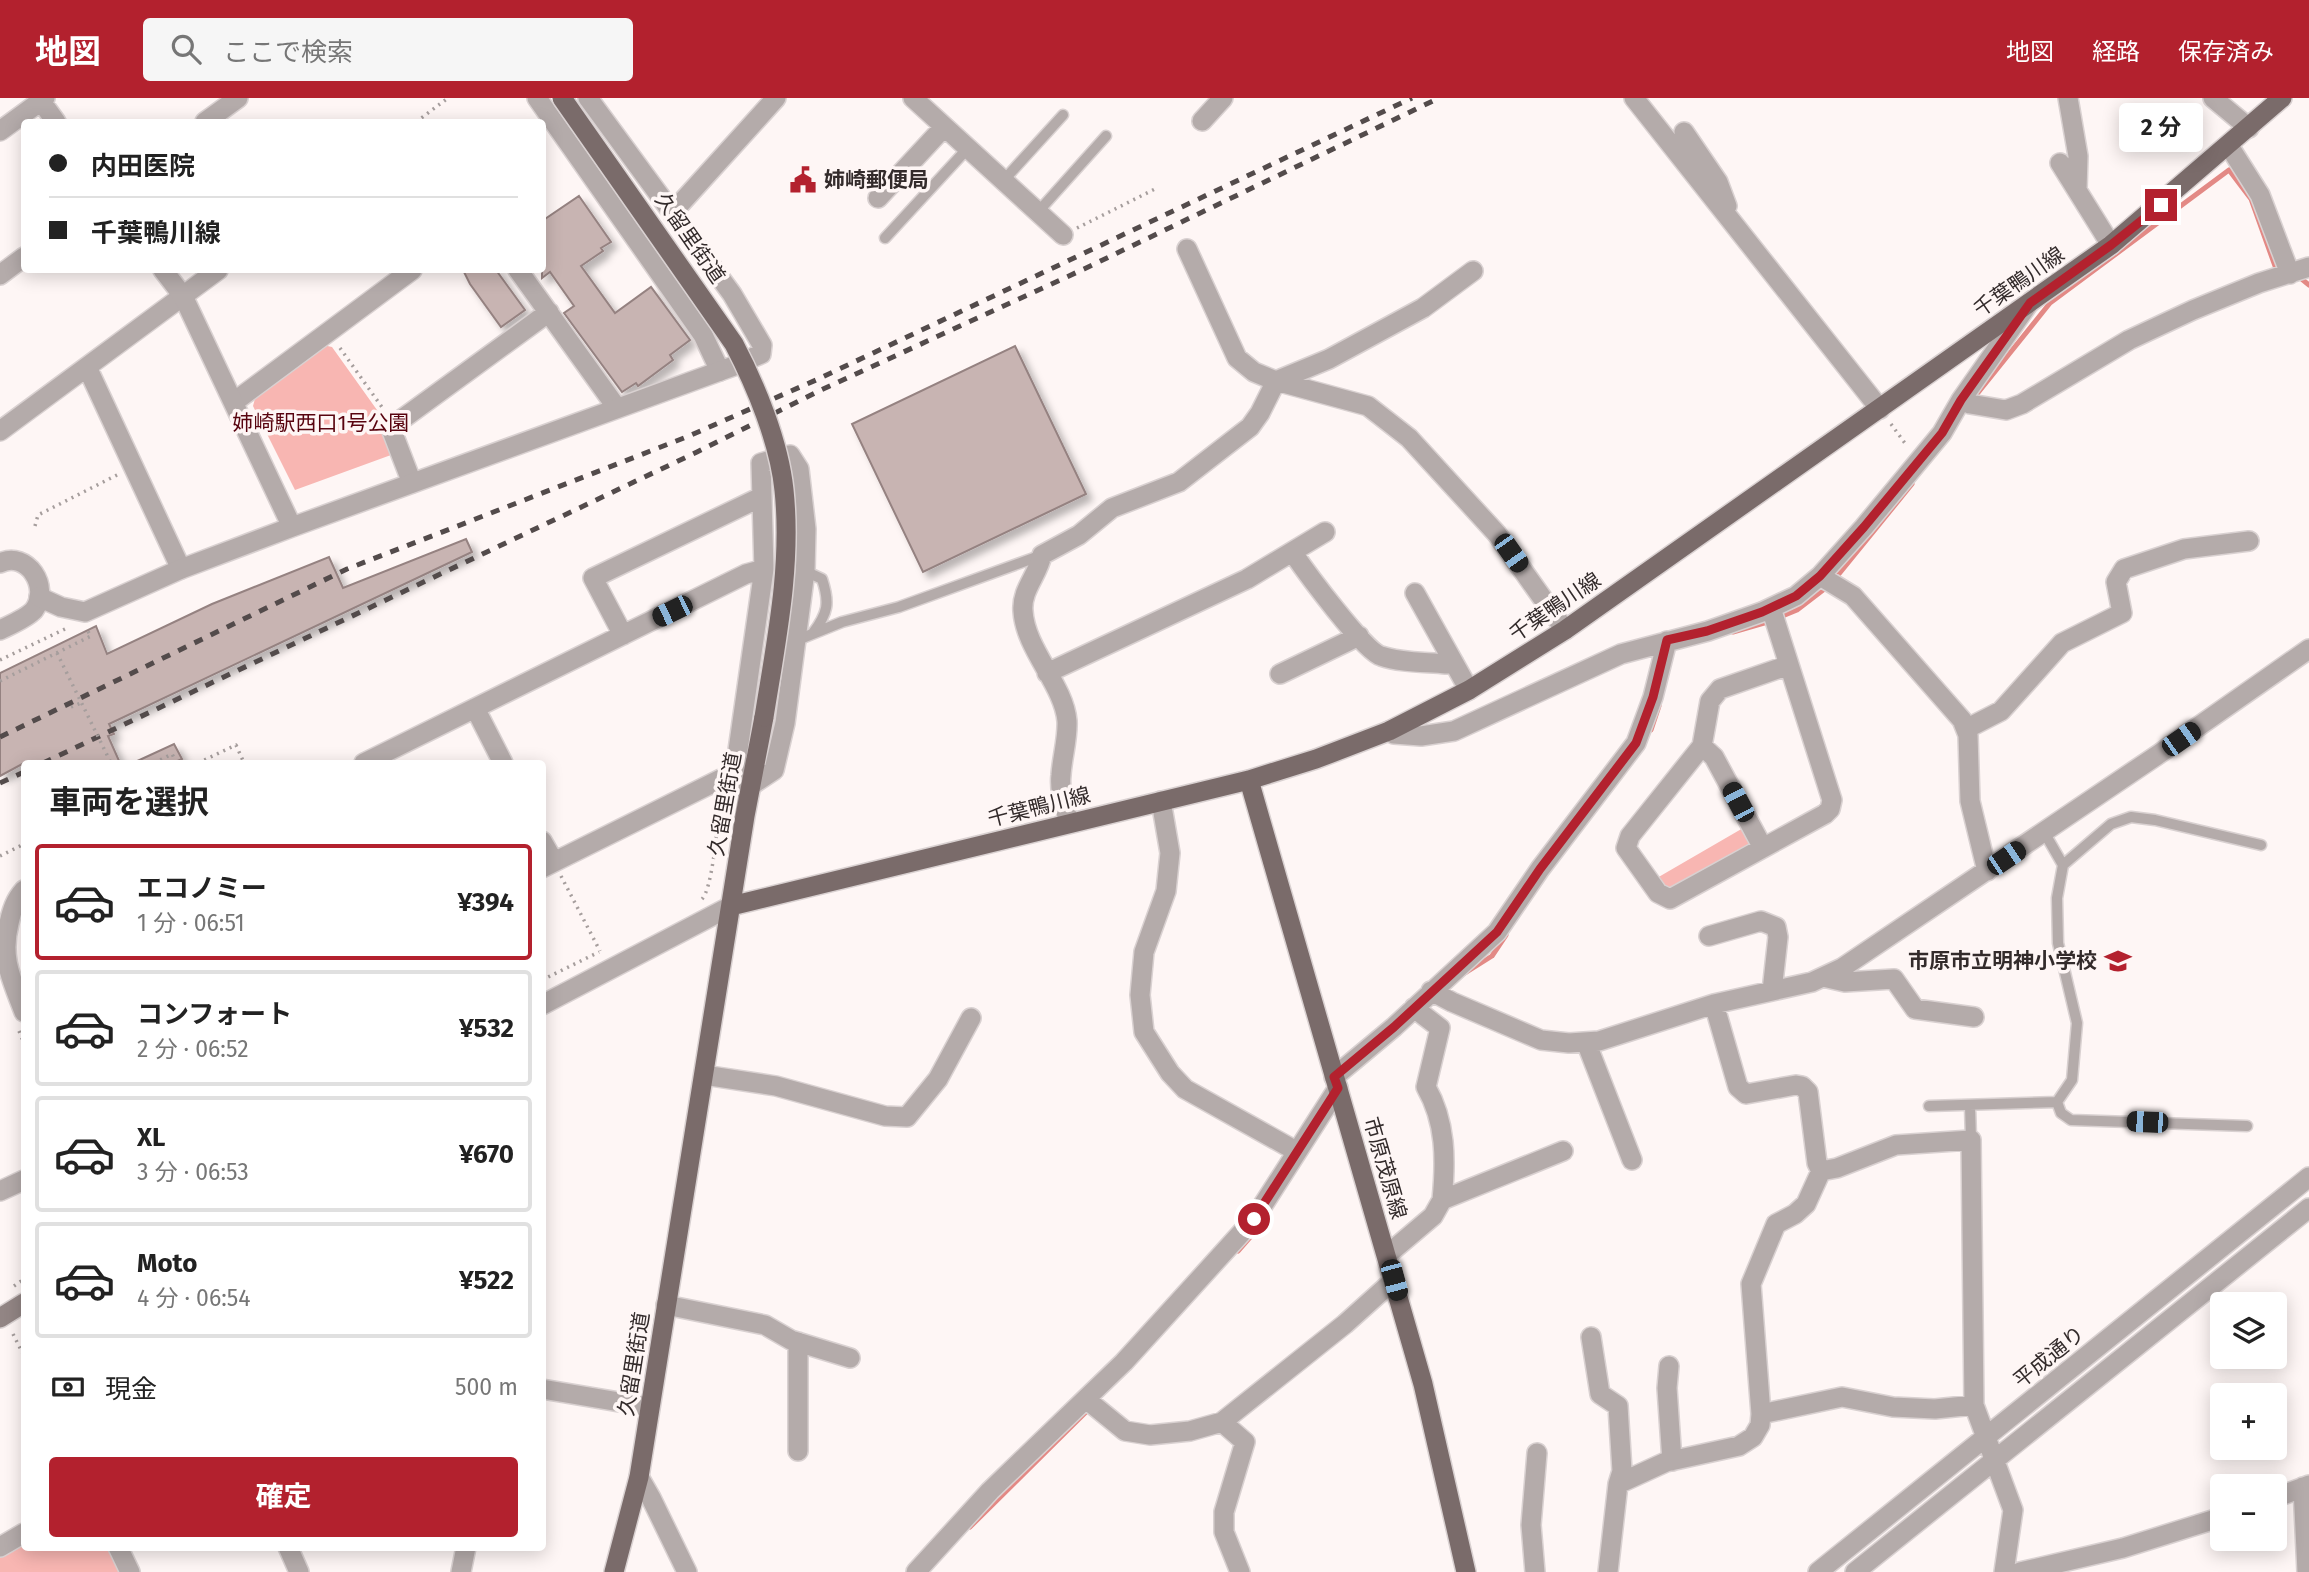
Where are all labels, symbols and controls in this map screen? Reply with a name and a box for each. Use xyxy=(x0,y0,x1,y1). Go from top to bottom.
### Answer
search box xyxy=(143,18,633,81)
icon: search xyxy=(167,30,205,68)
text: 地図 xyxy=(35,32,101,72)
text: ここで検索 xyxy=(223,37,353,68)
text: 地図 xyxy=(2006,38,2054,66)
text: 経路 xyxy=(2092,38,2140,66)
text: 保存済み xyxy=(2178,38,2274,66)
callout: 2 分 xyxy=(2119,104,2203,153)
text: 2 分 xyxy=(2141,113,2181,141)
text: 内田医院 xyxy=(91,151,195,182)
public building icon: 姉崎郵便局 xyxy=(788,165,818,195)
place label: 姉崎郵便局 xyxy=(824,167,929,193)
street label: 久留里街道 xyxy=(649,188,731,288)
route end xyxy=(2145,189,2177,221)
text: 千葉鴨川線 xyxy=(91,218,221,249)
street label: 千葉鴨川線 xyxy=(1969,241,2069,323)
park label: 姉崎駅西口1号公園 xyxy=(232,410,410,436)
car xyxy=(1491,530,1532,576)
street label: 千葉鴨川線 xyxy=(1504,567,1606,647)
car xyxy=(649,592,696,630)
car xyxy=(2158,718,2205,760)
street label: 久留里街道 xyxy=(703,750,747,858)
car xyxy=(1719,779,1758,825)
street label: 千葉鴨川線 xyxy=(985,782,1093,832)
text: 車両を選択 xyxy=(49,783,209,821)
car xyxy=(1983,838,2030,878)
icon: car xyxy=(53,871,116,934)
text: エコノミー xyxy=(137,873,267,904)
text: ¥394 xyxy=(457,887,514,918)
text: 1 分 · 06:51 xyxy=(137,909,245,937)
school or university icon: 市原市立明神小学校 xyxy=(2103,946,2133,976)
place label: 市原市立明神小学校 xyxy=(1908,948,2097,974)
icon: car xyxy=(53,997,116,1060)
text: コンフォート xyxy=(137,999,292,1030)
text: ¥532 xyxy=(459,1013,514,1044)
text: 2 分 · 06:52 xyxy=(137,1035,249,1063)
car xyxy=(2126,1111,2169,1133)
street label: 市原茂原線 xyxy=(1358,1114,1412,1222)
text: XL xyxy=(137,1122,165,1153)
icon: car xyxy=(53,1123,116,1186)
text: ¥670 xyxy=(459,1139,514,1170)
text: 3 分 · 06:53 xyxy=(137,1158,249,1186)
route start xyxy=(1238,1203,1270,1235)
text: Moto xyxy=(137,1248,197,1279)
icon: car xyxy=(53,1249,116,1312)
car xyxy=(1379,1257,1410,1303)
text: ¥522 xyxy=(459,1265,514,1296)
text: 4 分 · 06:54 xyxy=(137,1284,251,1312)
map controls xyxy=(2210,1292,2287,1551)
button: layers xyxy=(2210,1292,2287,1369)
street label: 久留里街道 xyxy=(613,1310,655,1418)
street label: 平成通り xyxy=(2008,1320,2090,1394)
icon: cash xyxy=(49,1368,87,1406)
text: 500 m xyxy=(455,1373,518,1401)
text: 現金 xyxy=(105,1374,157,1405)
button: + xyxy=(2210,1383,2287,1460)
button: 確定 xyxy=(49,1457,518,1537)
button: − xyxy=(2210,1474,2287,1551)

